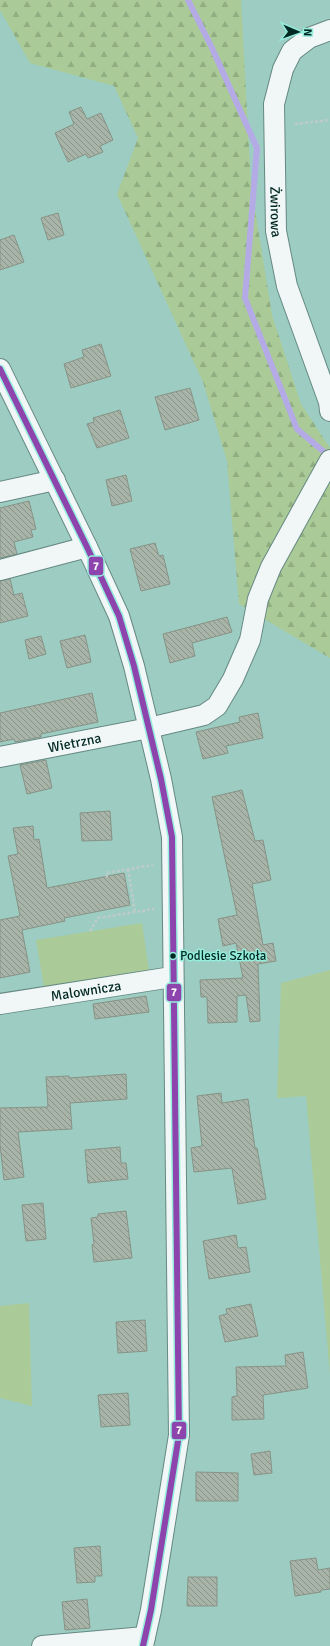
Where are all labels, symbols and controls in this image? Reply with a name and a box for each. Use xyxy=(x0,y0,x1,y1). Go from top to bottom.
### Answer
north arrow xyxy=(278,12,318,52)
text: N xyxy=(301,28,314,36)
street label: Żwirowa xyxy=(267,186,286,239)
line badge: 7 xyxy=(88,556,104,576)
text: 7 xyxy=(93,560,99,573)
street label: Wietrzna xyxy=(47,729,103,756)
place label: Podlesie Szkoła xyxy=(180,948,266,964)
marker: Podlesie Szkoła xyxy=(168,951,178,961)
street label: Malownicza xyxy=(50,977,122,1004)
line badge: 7 xyxy=(166,983,182,1002)
text: 7 xyxy=(171,986,177,999)
line badge: 7 xyxy=(171,1421,187,1440)
text: 7 xyxy=(176,1424,182,1437)

